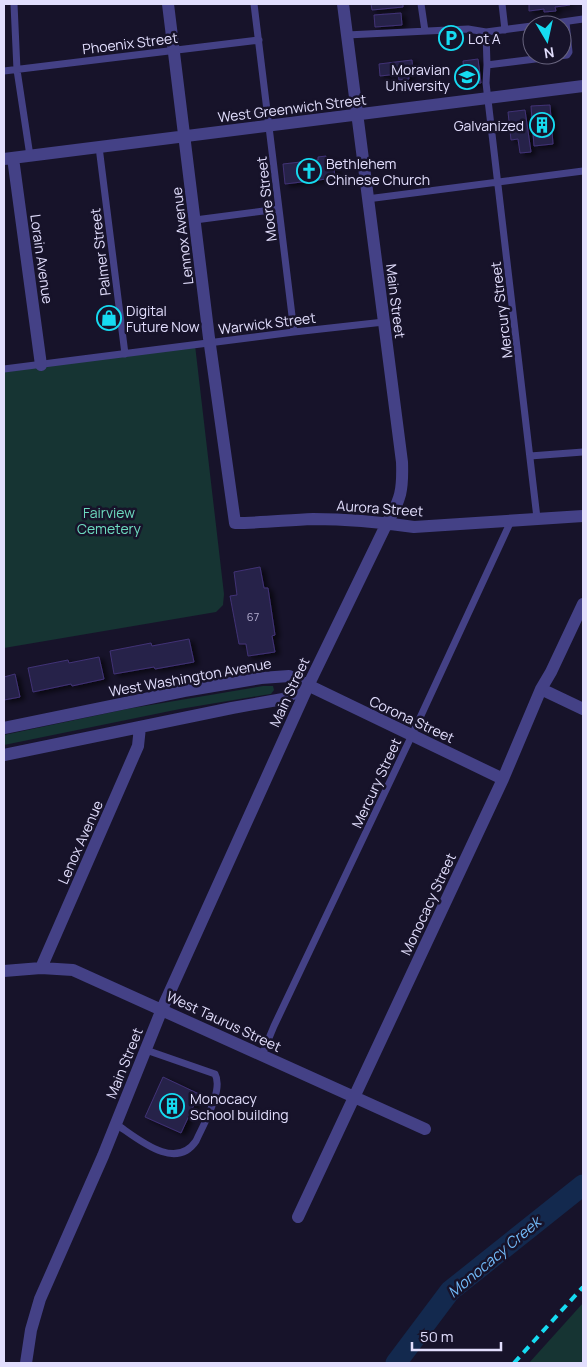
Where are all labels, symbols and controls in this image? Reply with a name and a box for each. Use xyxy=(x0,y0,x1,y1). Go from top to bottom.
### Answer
north arrow xyxy=(522,15,572,65)
parking icon: Lot A xyxy=(438,25,464,51)
street label: Phoenix Street xyxy=(81,28,179,58)
place label: Lot A xyxy=(468,29,501,48)
text: N xyxy=(543,43,556,64)
place label: Moravian University xyxy=(385,60,451,95)
school or university icon: Moravian University xyxy=(454,64,480,90)
street label: West Greenwich Street xyxy=(217,89,368,127)
building icon: Galvanized xyxy=(529,112,555,138)
place label: Galvanized xyxy=(454,116,524,135)
place label: Bethlehem Chinese Church xyxy=(326,154,430,189)
street label: Moore Street xyxy=(251,155,281,243)
church icon: Bethlehem Chinese Church xyxy=(296,158,322,184)
street label: Lennox Avenue xyxy=(167,186,197,286)
street label: Palmer Street xyxy=(85,207,115,297)
street label: Lorain Avenue xyxy=(26,213,58,305)
street label: Mercury Street xyxy=(486,260,516,359)
street label: Main Street xyxy=(382,263,410,340)
place label: Digital Future Now xyxy=(126,301,200,336)
shop icon: Digital Future Now xyxy=(96,305,122,331)
street label: Warwick Street xyxy=(217,308,317,338)
street label: Aurora Street xyxy=(336,495,424,521)
park label: Fairview Cemetery xyxy=(77,503,142,538)
house number: 67 xyxy=(247,609,259,624)
street label: West Washington Avenue xyxy=(107,653,273,701)
street label: Main Street xyxy=(265,654,314,730)
street label: Corona Street xyxy=(367,691,458,747)
street label: Mercury Street xyxy=(347,735,405,831)
street label: Lenox Avenue xyxy=(53,797,107,887)
street label: Monocacy Street xyxy=(396,849,460,958)
street label: West Taurus Street xyxy=(164,986,285,1056)
street label: Main Street xyxy=(101,1024,147,1101)
place label: Monocacy School building xyxy=(190,1089,289,1124)
building icon: Monocacy School building xyxy=(159,1093,185,1119)
water label: Monocacy Creek xyxy=(443,1210,547,1302)
scale bar xyxy=(412,1320,501,1352)
text: 50 m xyxy=(420,1326,454,1347)

